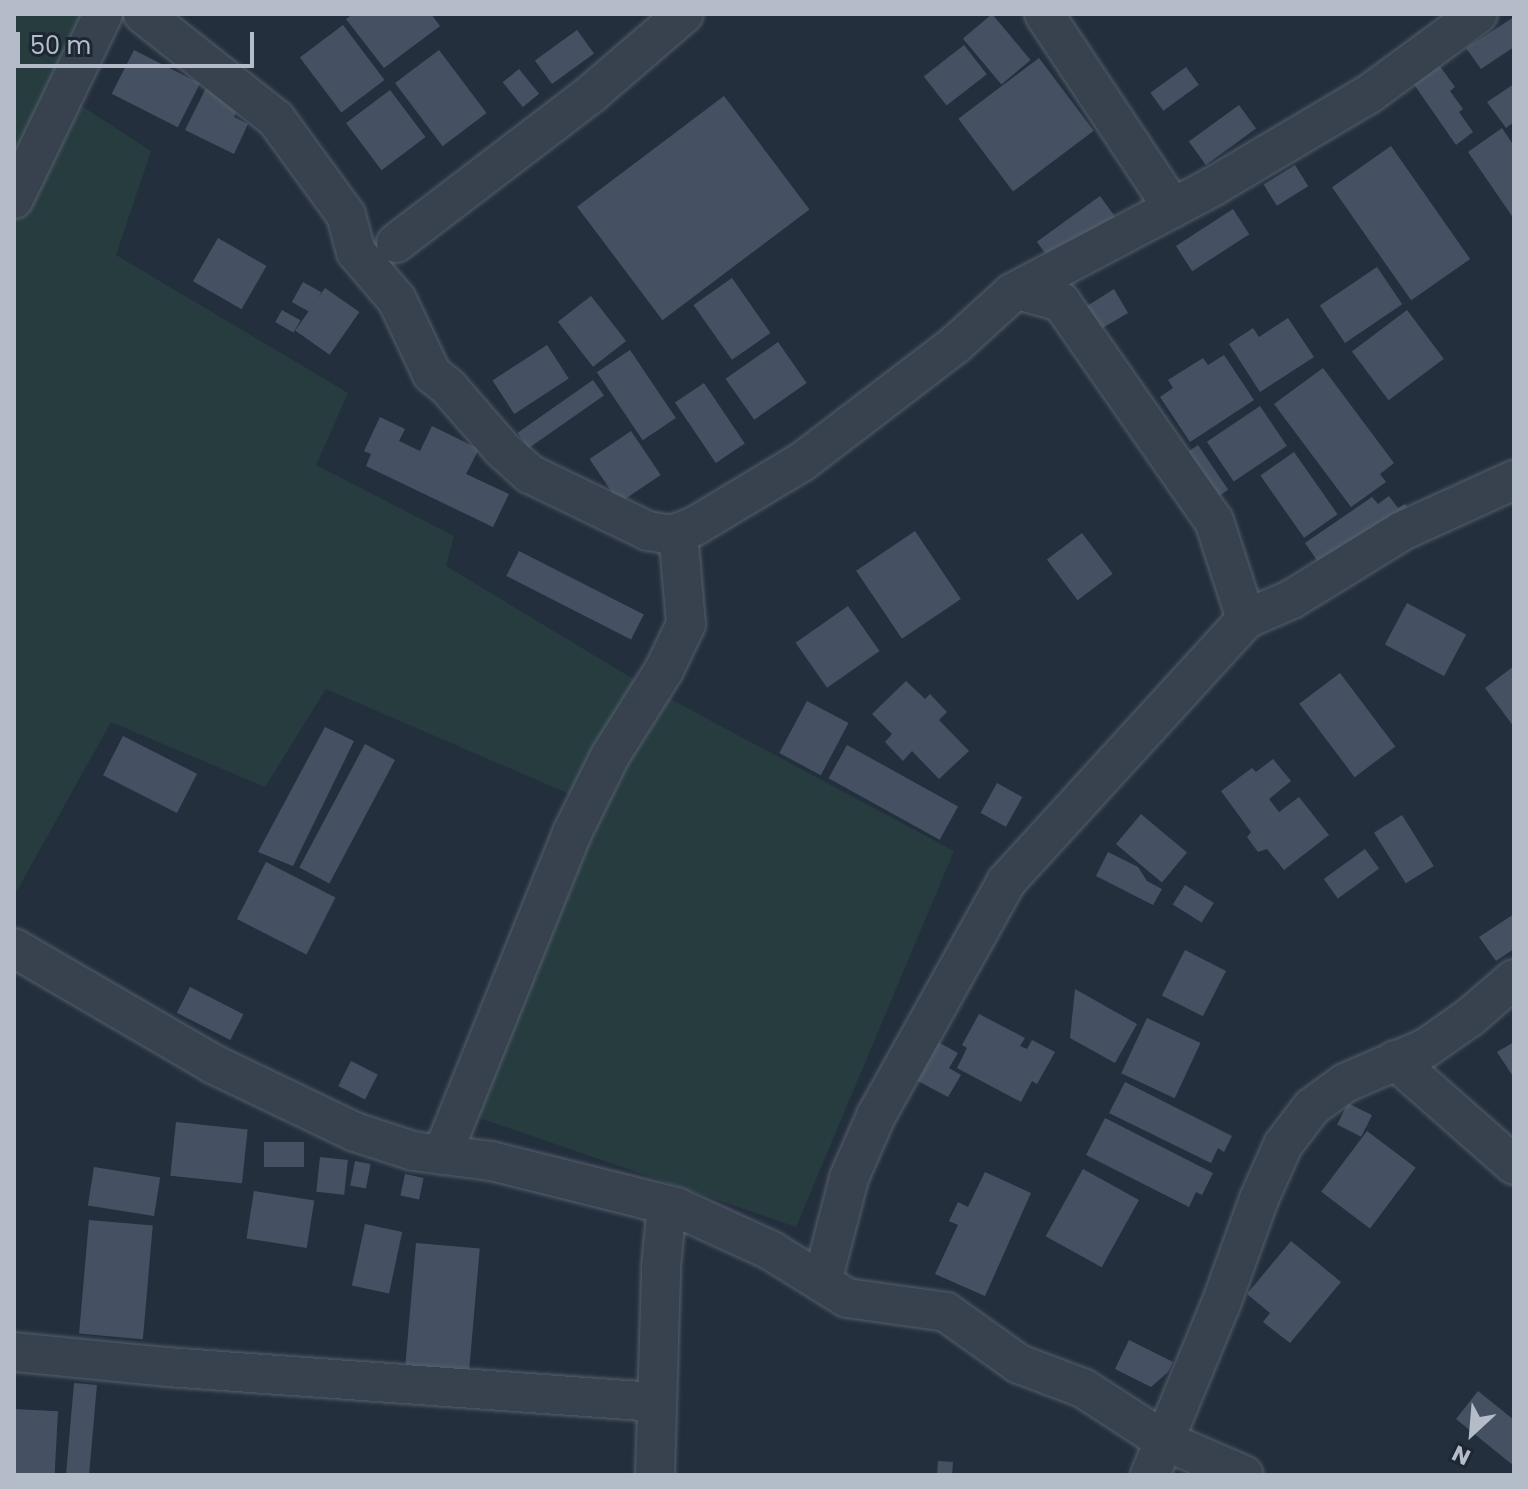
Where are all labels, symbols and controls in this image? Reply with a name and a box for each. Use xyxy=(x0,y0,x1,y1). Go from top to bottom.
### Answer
scale bar xyxy=(20,16,258,66)
text: 50 m xyxy=(30,29,91,62)
north arrow xyxy=(1432,1393,1512,1473)
text: N xyxy=(1447,1437,1475,1473)

